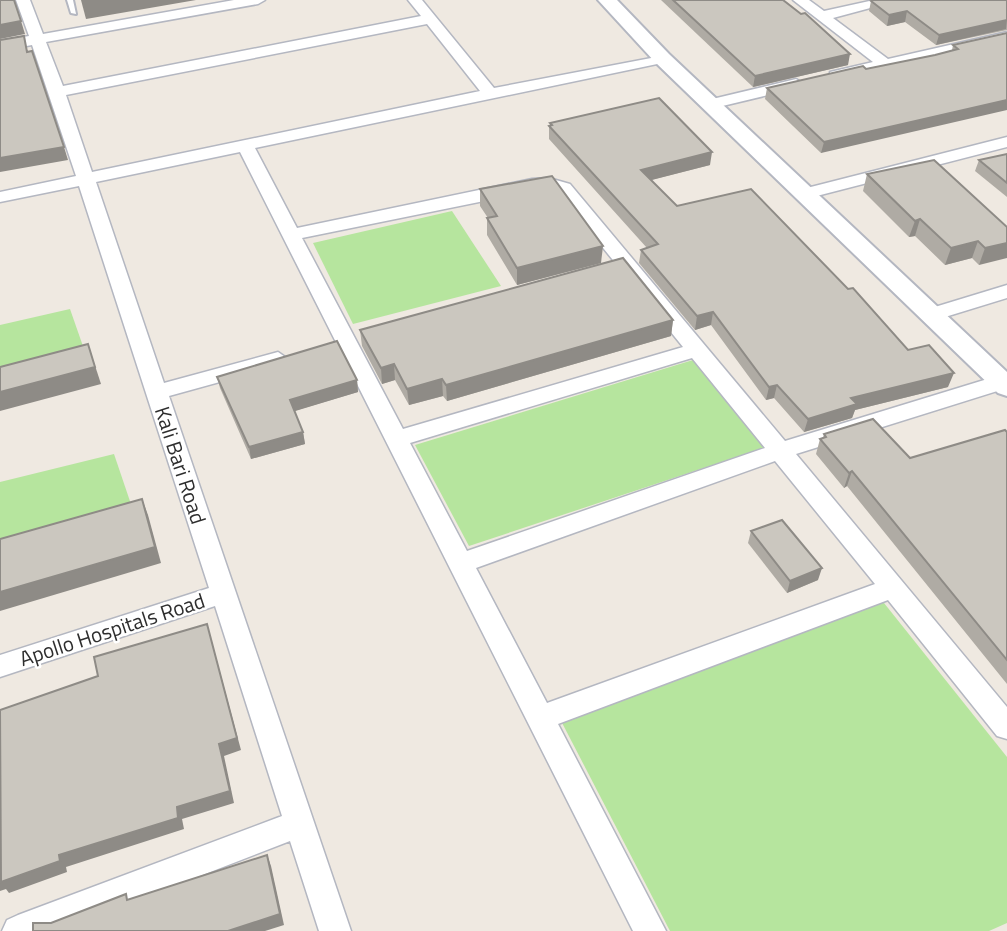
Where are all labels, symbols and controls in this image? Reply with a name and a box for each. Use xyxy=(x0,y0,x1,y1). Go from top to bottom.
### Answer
street label: Kali Bari Road xyxy=(147,402,215,528)
street label: Apollo Hospitals Road xyxy=(15,584,209,674)

